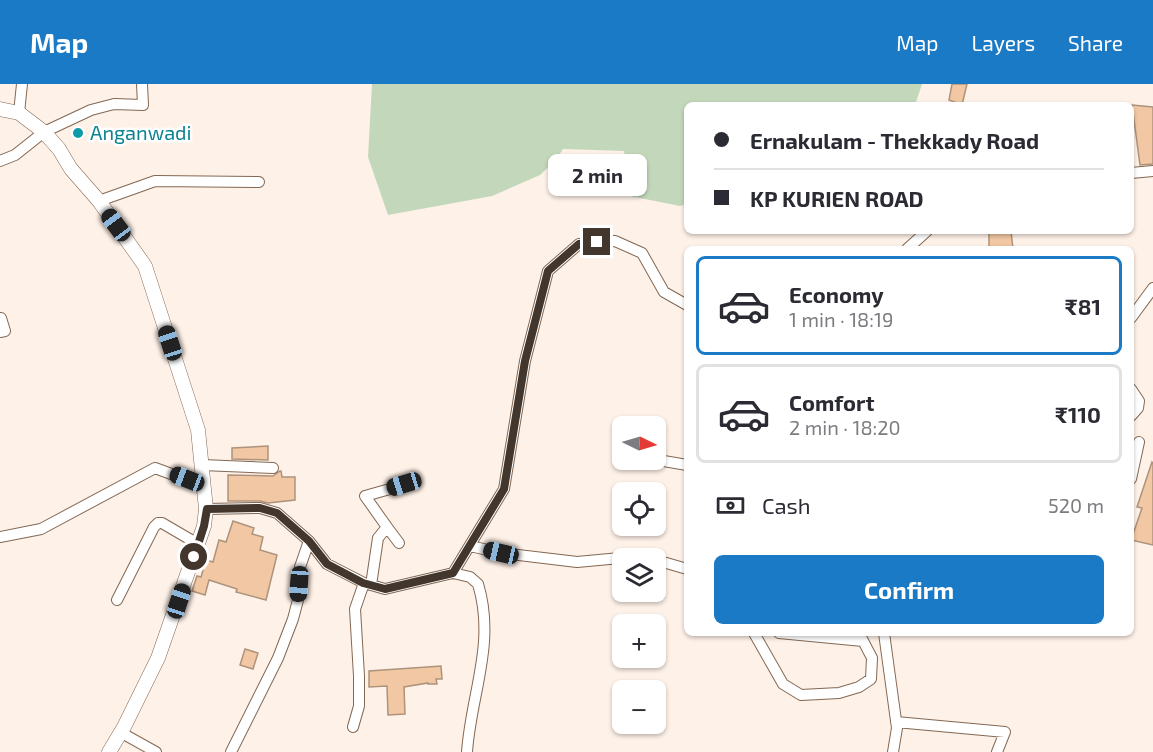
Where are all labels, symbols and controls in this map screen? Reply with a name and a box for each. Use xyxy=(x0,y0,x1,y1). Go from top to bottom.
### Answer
text: Map xyxy=(30,25,88,59)
text: Map xyxy=(896,30,938,55)
text: Layers xyxy=(971,30,1035,55)
text: Share xyxy=(1068,30,1123,55)
place label: Anganwadi xyxy=(90,120,192,144)
marker: Anganwadi xyxy=(71,126,85,140)
text: Ernakulam - Thekkady Road xyxy=(750,127,1039,153)
callout: 2 min xyxy=(548,155,646,197)
text: 2 min xyxy=(572,163,623,187)
text: KP KURIEN ROAD xyxy=(750,185,924,211)
car xyxy=(98,205,134,245)
route end xyxy=(583,228,610,255)
icon: car xyxy=(717,279,771,333)
text: Economy xyxy=(789,281,884,307)
text: ₹81 xyxy=(1065,293,1101,319)
text: 1 min · 18:19 xyxy=(789,307,893,331)
car xyxy=(156,323,184,363)
icon: car xyxy=(717,387,771,441)
text: Comfort xyxy=(789,389,874,415)
text: ₹110 xyxy=(1055,401,1101,427)
text: 2 min · 18:20 xyxy=(789,415,901,439)
north arrow xyxy=(612,416,666,470)
map controls xyxy=(612,416,666,734)
car xyxy=(167,464,207,494)
car xyxy=(384,470,424,498)
button: locate xyxy=(612,482,666,536)
icon: cash xyxy=(714,489,747,522)
text: Cash xyxy=(762,492,811,518)
text: 520 m xyxy=(1048,493,1104,517)
car xyxy=(481,540,521,566)
route start xyxy=(180,543,207,570)
button: layers xyxy=(612,548,666,602)
button: Confirm xyxy=(714,555,1104,624)
car xyxy=(289,565,309,603)
car xyxy=(165,581,193,621)
button: + xyxy=(612,614,666,668)
button: − xyxy=(612,680,666,734)

